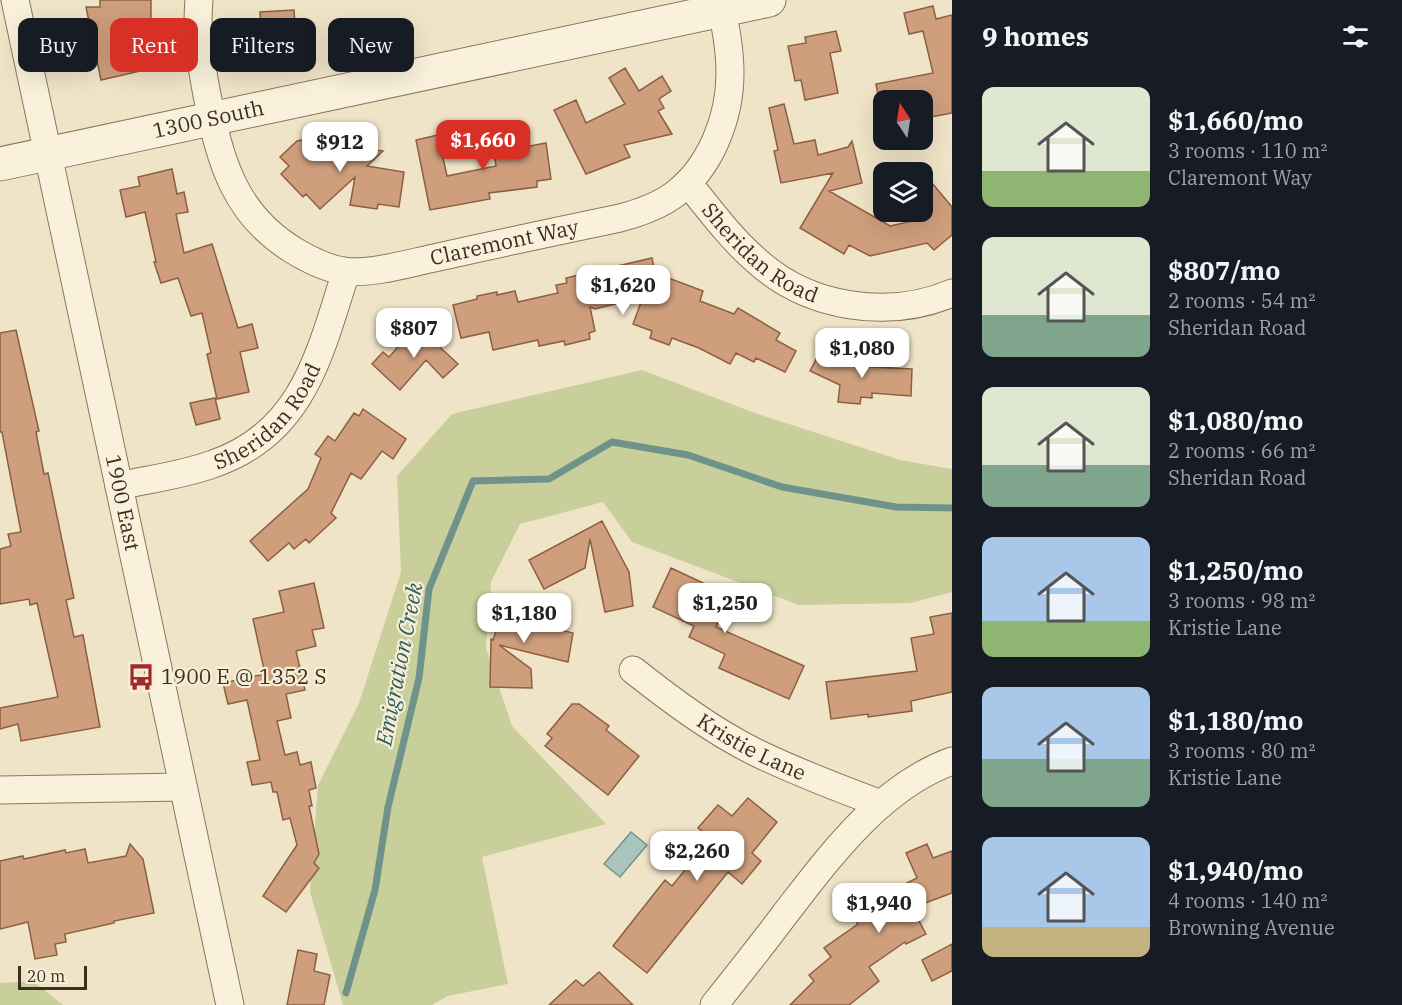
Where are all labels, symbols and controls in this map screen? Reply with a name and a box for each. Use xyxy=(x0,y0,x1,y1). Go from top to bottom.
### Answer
chip: Buy xyxy=(18,18,98,72)
chip: Rent xyxy=(110,18,198,72)
chip: Filters xyxy=(210,18,316,72)
chip: New xyxy=(328,18,414,72)
text: 9 homes xyxy=(982,19,1089,53)
icon: filters xyxy=(1339,20,1372,53)
north arrow xyxy=(873,90,933,150)
map controls xyxy=(873,90,933,222)
street label: 1300 South xyxy=(150,93,266,144)
text: $1,660/mo xyxy=(1168,103,1303,137)
icon: home xyxy=(1030,111,1102,183)
pin: $1,660 xyxy=(434,120,532,171)
pin: $912 xyxy=(304,122,376,173)
text: $1,660 xyxy=(450,126,516,153)
text: $912 xyxy=(316,128,364,155)
text: 3 rooms · 110 m² xyxy=(1168,137,1327,164)
button: layers xyxy=(873,162,933,222)
text: Claremont Way xyxy=(1168,164,1312,191)
street label: Sheridan Road xyxy=(696,196,823,309)
street label: Claremont Way xyxy=(427,212,582,271)
text: $807/mo xyxy=(1168,253,1280,287)
icon: home xyxy=(1030,261,1102,333)
pin: $1,620 xyxy=(574,265,672,316)
text: $1,620 xyxy=(590,271,656,298)
text: 2 rooms · 54 m² xyxy=(1168,287,1315,314)
pin: $807 xyxy=(378,308,450,359)
text: $807 xyxy=(390,314,438,341)
text: Sheridan Road xyxy=(1168,314,1306,341)
pin: $1,080 xyxy=(813,328,911,379)
text: $1,080 xyxy=(829,334,895,361)
street label: Sheridan Road xyxy=(209,358,326,476)
text: $1,080/mo xyxy=(1168,403,1303,437)
icon: home xyxy=(1030,411,1102,483)
text: 2 rooms · 66 m² xyxy=(1168,437,1315,464)
street label: 1900 East xyxy=(100,452,147,553)
text: Sheridan Road xyxy=(1168,464,1306,491)
text: $1,250/mo xyxy=(1168,553,1303,587)
icon: home xyxy=(1030,561,1102,633)
water label: Emigration Creek xyxy=(368,580,429,749)
pin: $1,250 xyxy=(676,583,774,634)
text: 3 rooms · 98 m² xyxy=(1168,587,1315,614)
text: $1,250 xyxy=(692,589,758,616)
pin: $1,180 xyxy=(475,593,573,644)
text: $1,180 xyxy=(491,599,557,626)
text: Kristie Lane xyxy=(1168,614,1282,641)
bus stop icon: 1900 E @ 1352 S xyxy=(126,662,156,692)
place label: 1900 E @ 1352 S xyxy=(161,662,326,690)
text: $1,180/mo xyxy=(1168,703,1303,737)
street label: Kristie Lane xyxy=(692,706,811,786)
icon: home xyxy=(1030,711,1102,783)
text: 3 rooms · 80 m² xyxy=(1168,737,1315,764)
text: Kristie Lane xyxy=(1168,764,1282,791)
pin: $2,260 xyxy=(648,831,746,882)
text: $2,260 xyxy=(664,837,730,864)
text: $1,940/mo xyxy=(1168,853,1303,887)
icon: home xyxy=(1030,861,1102,933)
pin: $1,940 xyxy=(830,883,928,934)
text: 4 rooms · 140 m² xyxy=(1168,887,1327,914)
text: $1,940 xyxy=(846,889,912,916)
text: Browning Avenue xyxy=(1168,914,1335,941)
scale bar xyxy=(18,963,87,990)
text: 20 m xyxy=(27,966,65,986)

